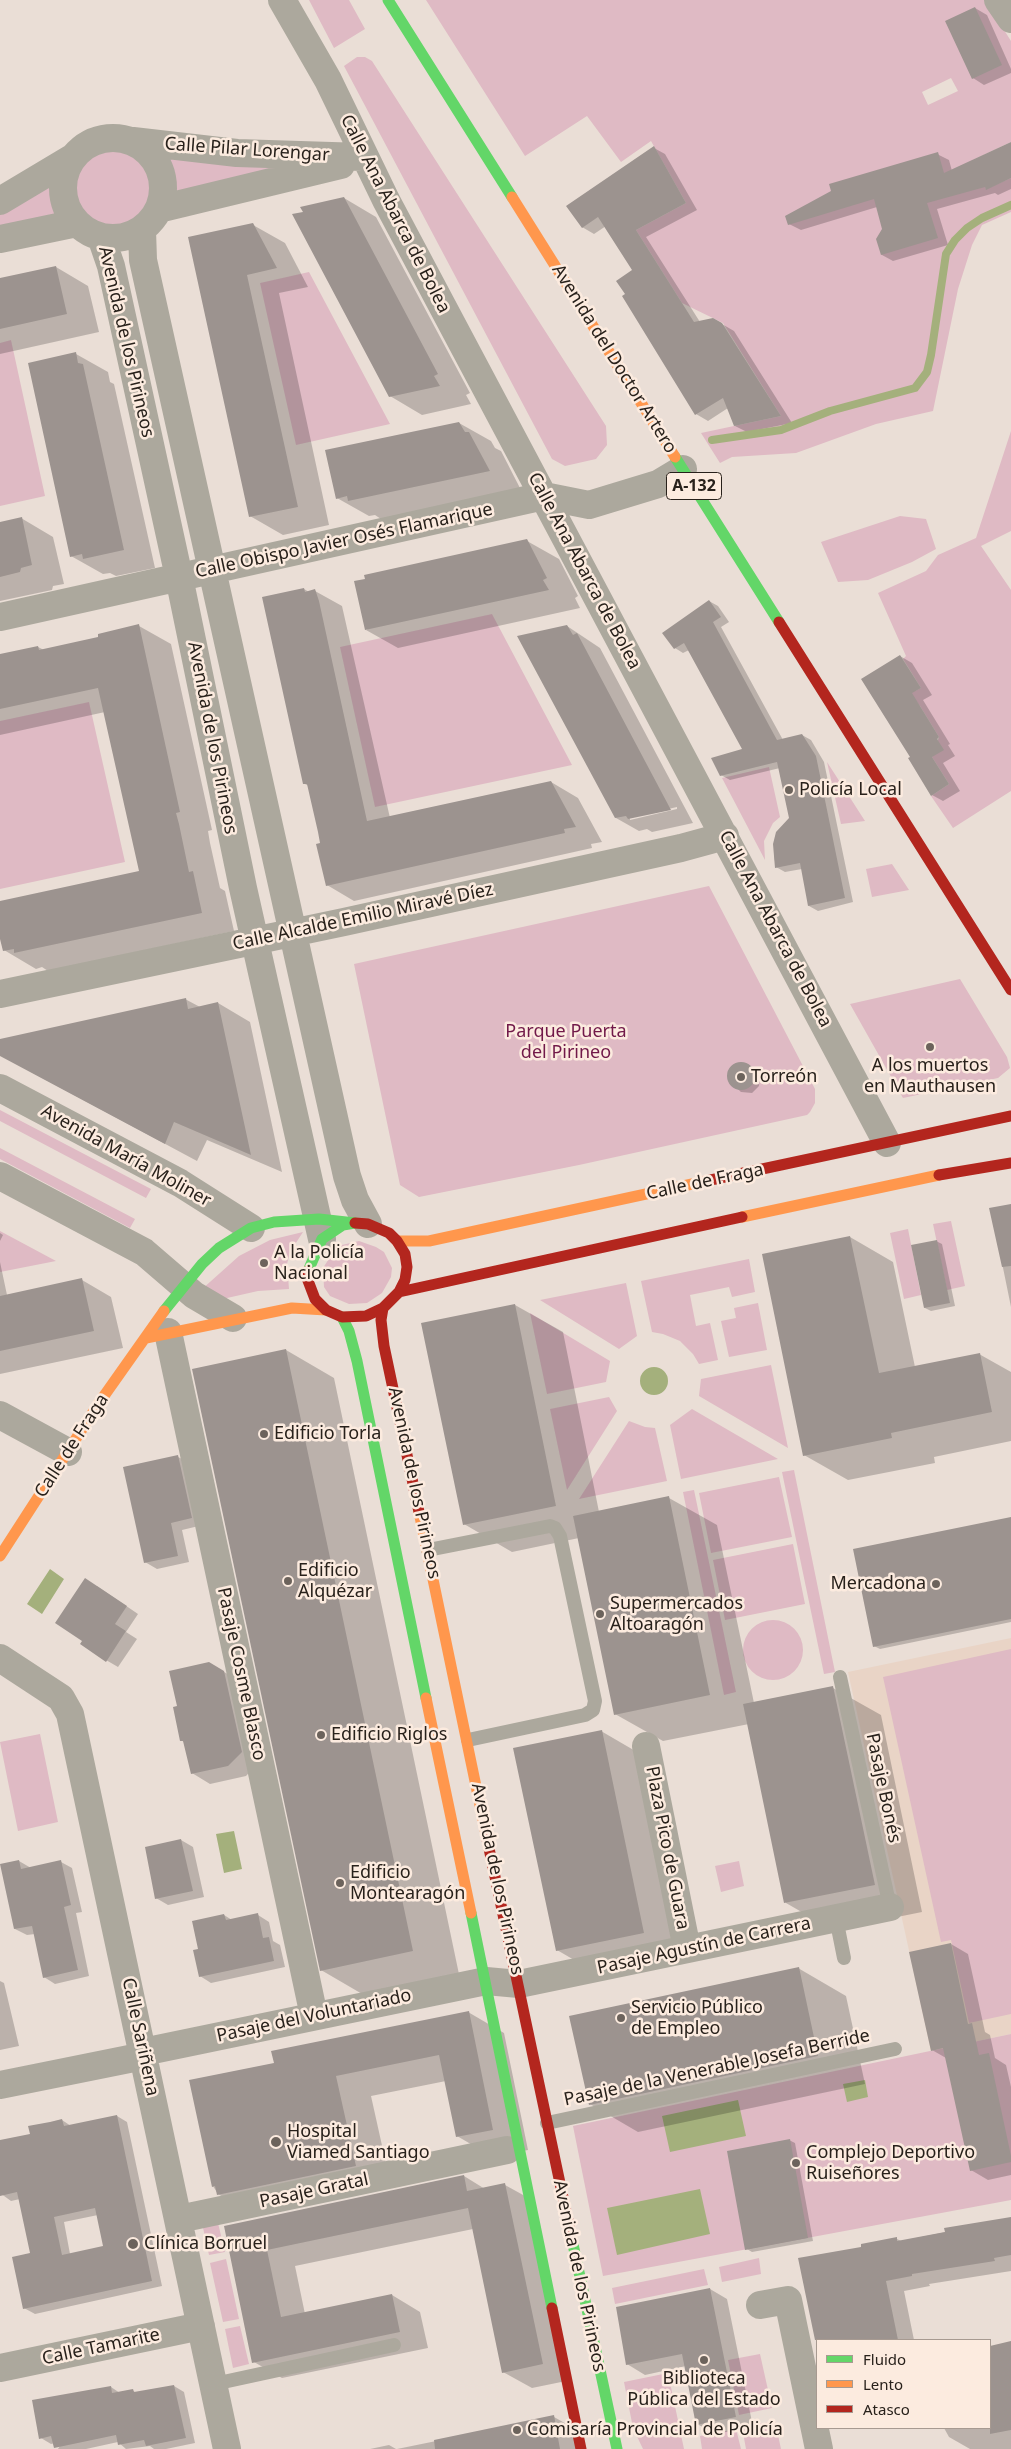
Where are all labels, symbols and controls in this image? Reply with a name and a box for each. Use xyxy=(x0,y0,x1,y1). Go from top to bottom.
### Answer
street label: Calle Ana Abarca de Bolea xyxy=(336,111,454,317)
street label: Calle Pilar Lorengar xyxy=(164,133,330,167)
street label: Avenida de los Pirineos xyxy=(93,244,159,440)
street label: Avenida del Doctor Artero xyxy=(547,261,681,457)
street label: Calle Ana Abarca de Bolea xyxy=(523,469,645,673)
road number: A-132 xyxy=(666,472,722,500)
street label: Calle Obispo Javier Osés Flamarique xyxy=(193,499,495,583)
street label: Avenida de los Pirineos xyxy=(183,640,241,836)
place label: Policía Local xyxy=(799,779,902,801)
marker: Policía Local xyxy=(783,784,795,796)
street label: Calle Ana Abarca de Bolea xyxy=(714,827,836,1031)
street label: Calle Alcalde Emilio Miravé Díez xyxy=(231,879,495,955)
park label: Parque Puerta del Pirineo xyxy=(505,1021,627,1064)
marker: A los muertos en Mauthausen xyxy=(924,1041,936,1053)
place label: A los muertos en Mauthausen xyxy=(864,1055,996,1098)
place label: Torreón xyxy=(751,1066,817,1088)
marker: Torreón xyxy=(735,1071,747,1083)
street label: Avenida María Moliner xyxy=(37,1100,215,1212)
street label: Calle de Fraga xyxy=(644,1159,766,1205)
place label: A la Policía Nacional xyxy=(274,1242,364,1284)
marker: A la Policía Nacional xyxy=(258,1257,270,1269)
street label: Avenida de los Pirineos xyxy=(383,1385,445,1581)
street label: Calle de Fraga xyxy=(30,1390,114,1502)
place label: Edificio Torla xyxy=(274,1423,381,1445)
marker: Edificio Torla xyxy=(258,1428,270,1440)
place label: Edificio Alquézar xyxy=(298,1560,372,1602)
place label: Mercadona xyxy=(831,1573,926,1595)
marker: Edificio Alquézar xyxy=(282,1575,294,1587)
marker: Mercadona xyxy=(930,1578,942,1590)
street label: Pasaje Cosme Blasco xyxy=(212,1586,270,1762)
place label: Supermercados Altoaragón xyxy=(610,1593,743,1636)
marker: Supermercados Altoaragón xyxy=(594,1608,606,1620)
place label: Edificio Riglos xyxy=(331,1724,447,1746)
marker: Edificio Riglos xyxy=(315,1729,327,1741)
street label: Pasaje Bonés xyxy=(861,1731,905,1845)
street label: Plaza Pico de Guara xyxy=(641,1764,693,1932)
street label: Avenida de los Pirineos xyxy=(466,1781,528,1977)
place label: Edificio Montearagón xyxy=(350,1862,465,1905)
marker: Edificio Montearagón xyxy=(334,1877,346,1889)
street label: Pasaje Agustín de Carrera xyxy=(595,1913,813,1979)
street label: Calle Sariñena xyxy=(117,1976,163,2098)
street label: Pasaje del Voluntariado xyxy=(215,1985,413,2047)
place label: Servicio Público de Empleo xyxy=(631,1997,763,2040)
marker: Servicio Público de Empleo xyxy=(615,2012,627,2024)
street label: Pasaje de la Venerable Josefa Berride xyxy=(562,2025,872,2111)
place label: Hospital Viamed Santiago xyxy=(287,2121,430,2164)
marker: Hospital Viamed Santiago xyxy=(269,2135,283,2149)
place label: Complejo Deportivo Ruiseñores xyxy=(806,2142,975,2184)
marker: Complejo Deportivo Ruiseñores xyxy=(790,2157,802,2169)
street label: Pasaje Gratal xyxy=(258,2169,370,2213)
street label: Avenida de los Pirineos xyxy=(548,2178,610,2374)
place label: Clínica Borruel xyxy=(144,2233,267,2255)
marker: Clínica Borruel xyxy=(126,2237,140,2251)
street label: Calle Tamarite xyxy=(40,2324,162,2370)
legend xyxy=(816,2339,991,2429)
text: Fluido xyxy=(863,2349,906,2369)
marker: Biblioteca Pública del Estado xyxy=(698,2354,710,2366)
place label: Biblioteca Pública del Estado xyxy=(627,2368,781,2410)
text: Lento xyxy=(863,2374,903,2394)
text: Atasco xyxy=(863,2399,910,2419)
place label: Comisaría Provincial de Policía xyxy=(527,2419,783,2441)
marker: Comisaría Provincial de Policía xyxy=(511,2424,523,2436)

